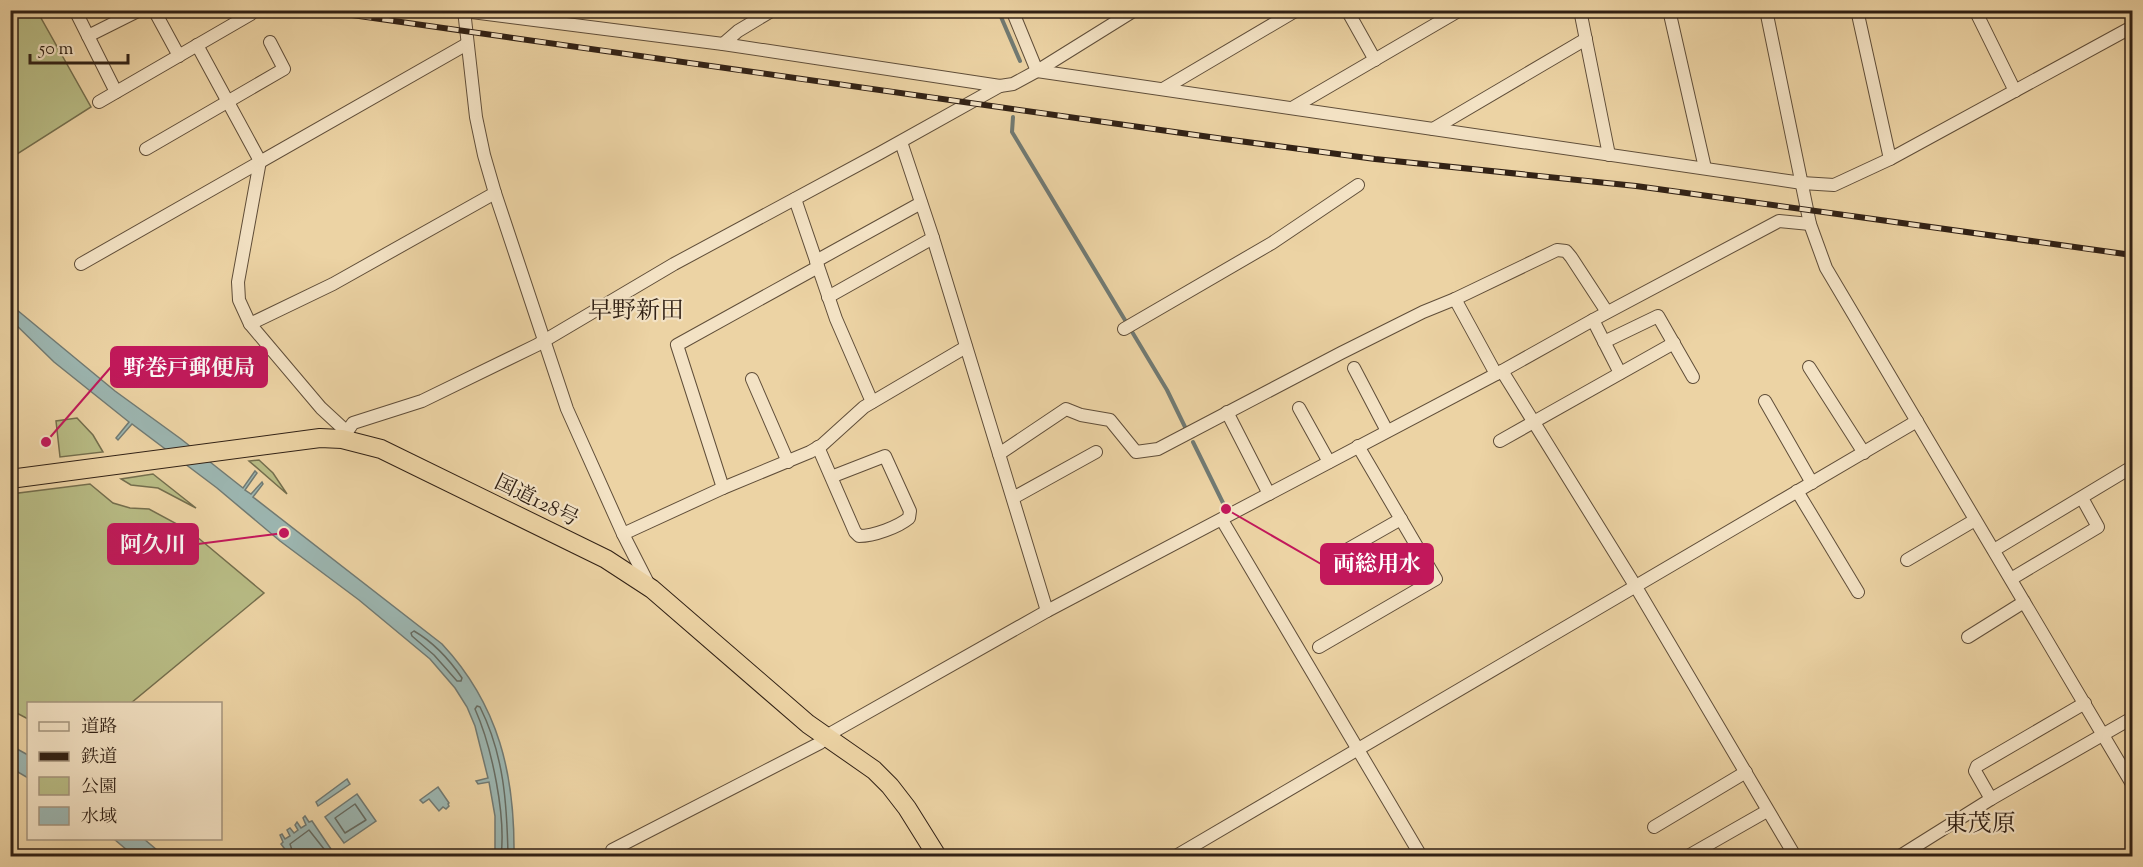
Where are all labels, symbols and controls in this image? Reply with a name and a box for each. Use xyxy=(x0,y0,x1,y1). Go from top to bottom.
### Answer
scale bar xyxy=(30,27,128,65)
text: 50 m xyxy=(38,37,74,63)
district label: 早野新田 xyxy=(588,295,684,329)
callout: 野巻戸郵便局 xyxy=(111,347,267,387)
text: 野巻戸郵便局 xyxy=(123,354,255,386)
street label: 国道128号 xyxy=(489,468,583,535)
callout: 阿久川 xyxy=(108,524,198,564)
text: 阿久川 xyxy=(120,531,186,563)
callout: 両総用水 xyxy=(1321,544,1433,584)
text: 両総用水 xyxy=(1333,550,1421,582)
legend xyxy=(27,702,222,840)
text: 道路 xyxy=(81,715,117,741)
text: 鉄道 xyxy=(81,745,117,771)
text: 公園 xyxy=(81,775,117,801)
text: 水域 xyxy=(81,805,117,831)
district label: 東茂原 xyxy=(1944,808,2016,842)

